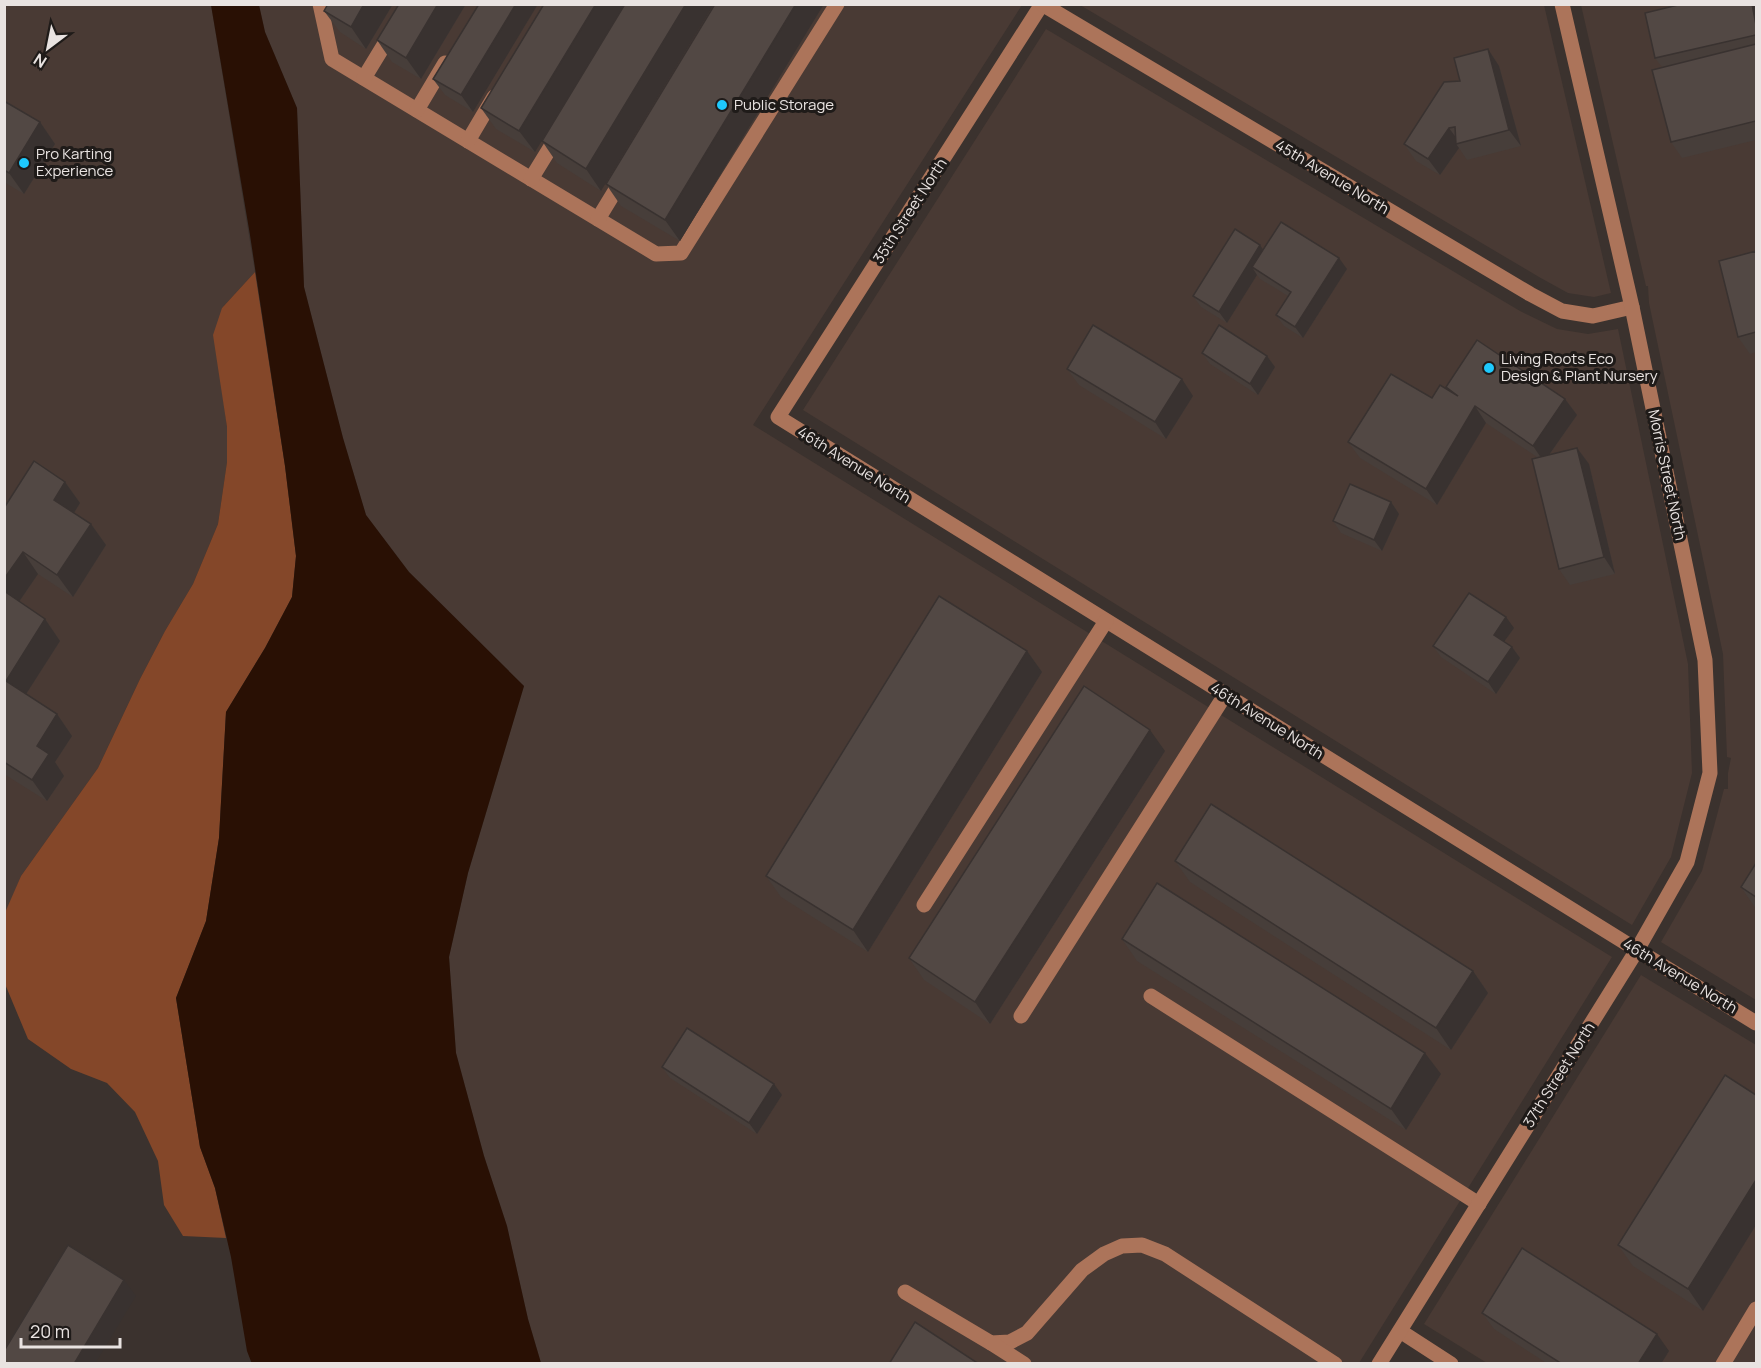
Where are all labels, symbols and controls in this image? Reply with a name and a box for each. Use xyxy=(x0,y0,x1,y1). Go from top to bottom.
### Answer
north arrow xyxy=(18,18,78,78)
text: N xyxy=(29,48,51,73)
place label: Public Storage xyxy=(734,94,834,115)
marker: Public Storage xyxy=(715,98,729,112)
street label: 45th Avenue North xyxy=(1271,134,1393,219)
place label: Pro Karting Experience xyxy=(36,143,113,181)
street label: 35th Street North xyxy=(868,154,951,267)
marker: Pro Karting Experience xyxy=(17,156,31,170)
place label: Living Roots Eco Design & Plant Nursery xyxy=(1501,348,1658,386)
marker: Living Roots Eco Design & Plant Nursery xyxy=(1482,361,1496,375)
street label: Morris Street North xyxy=(1643,408,1692,542)
street label: 46th Avenue North xyxy=(794,421,915,508)
street label: 46th Avenue North xyxy=(1207,677,1328,764)
street label: 46th Avenue North xyxy=(1619,933,1741,1018)
street label: 37th Street North xyxy=(1518,1018,1599,1131)
scale bar xyxy=(21,1311,120,1349)
text: 20 m xyxy=(30,1319,70,1343)

